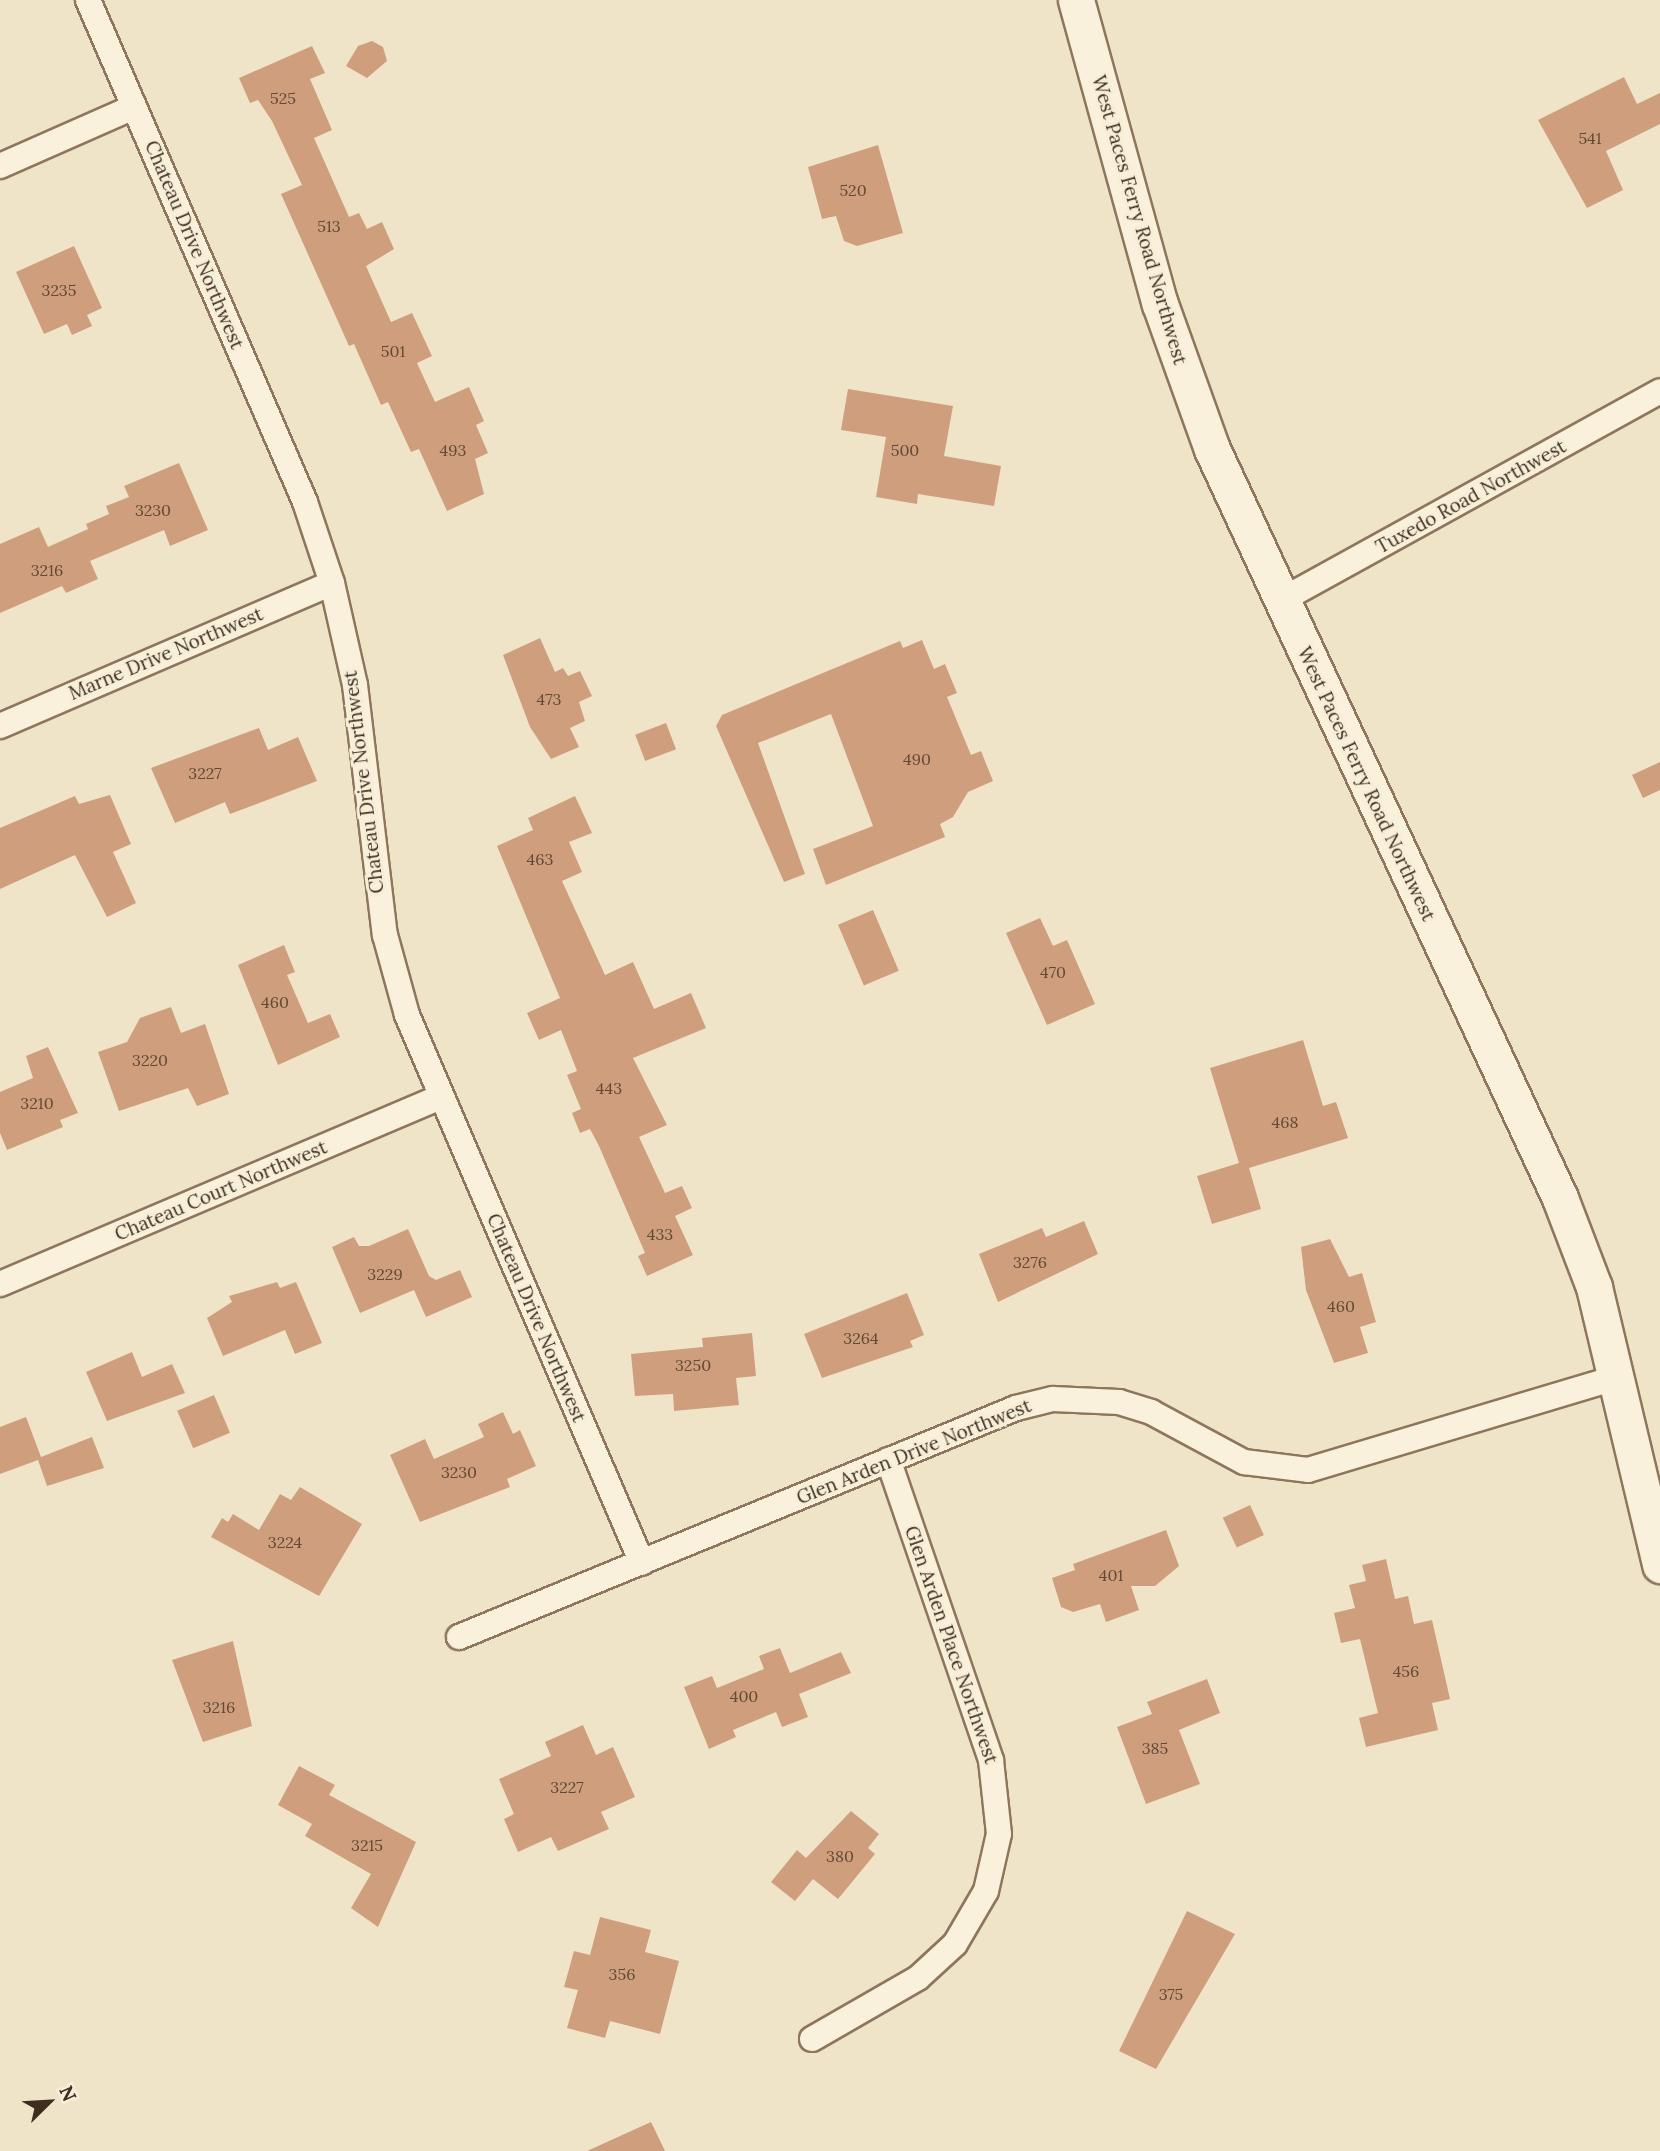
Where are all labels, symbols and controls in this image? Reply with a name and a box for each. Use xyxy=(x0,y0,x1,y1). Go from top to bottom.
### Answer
street label: West Paces Ferry Road Northwest xyxy=(1087,73,1191,367)
house number: 525 xyxy=(270,88,296,108)
house number: 541 xyxy=(1578,128,1602,148)
street label: Chateau Drive Northwest xyxy=(140,137,248,353)
house number: 520 xyxy=(839,180,867,200)
house number: 513 xyxy=(317,216,341,236)
house number: 3235 xyxy=(42,280,76,300)
house number: 501 xyxy=(381,341,405,361)
street label: Tuxedo Road Northwest xyxy=(1372,435,1570,559)
house number: 493 xyxy=(440,440,466,460)
house number: 500 xyxy=(891,440,919,460)
house number: 3230 xyxy=(135,500,171,520)
house number: 3216 xyxy=(31,560,63,580)
street label: Marne Drive Northwest xyxy=(66,603,266,705)
street label: West Paces Ferry Road Northwest xyxy=(1292,643,1440,925)
street label: Chateau Drive Northwest xyxy=(339,669,389,895)
house number: 473 xyxy=(537,689,561,709)
house number: 490 xyxy=(903,749,931,769)
house number: 3227 xyxy=(188,763,222,783)
house number: 463 xyxy=(527,849,553,869)
house number: 470 xyxy=(1040,962,1066,982)
house number: 460 xyxy=(261,992,289,1012)
house number: 3220 xyxy=(132,1050,168,1070)
house number: 443 xyxy=(596,1078,622,1098)
house number: 3210 xyxy=(20,1093,54,1113)
house number: 468 xyxy=(1272,1112,1298,1132)
street label: Chateau Court Northwest xyxy=(111,1136,331,1246)
street label: Chateau Drive Northwest xyxy=(482,1210,590,1426)
house number: 433 xyxy=(647,1224,673,1244)
house number: 3276 xyxy=(1013,1252,1047,1272)
house number: 3229 xyxy=(367,1264,403,1284)
house number: 460 xyxy=(1327,1296,1355,1316)
house number: 3264 xyxy=(843,1328,879,1348)
house number: 3250 xyxy=(675,1355,711,1375)
street label: Glen Arden Drive Northwest xyxy=(793,1394,1035,1510)
house number: 3230 xyxy=(441,1462,477,1482)
street label: Glen Arden Place Northwest xyxy=(900,1523,1002,1767)
house number: 3224 xyxy=(268,1532,302,1552)
house number: 401 xyxy=(1099,1565,1123,1585)
house number: 456 xyxy=(1393,1661,1419,1681)
house number: 400 xyxy=(730,1686,758,1706)
house number: 3216 xyxy=(203,1697,235,1717)
house number: 385 xyxy=(1142,1738,1168,1758)
house number: 3227 xyxy=(550,1777,584,1797)
house number: 3215 xyxy=(351,1835,383,1855)
house number: 380 xyxy=(826,1846,854,1866)
house number: 356 xyxy=(609,1964,635,1984)
house number: 375 xyxy=(1159,1984,1183,2004)
north arrow xyxy=(14,2067,84,2137)
text: N xyxy=(54,2082,82,2105)

